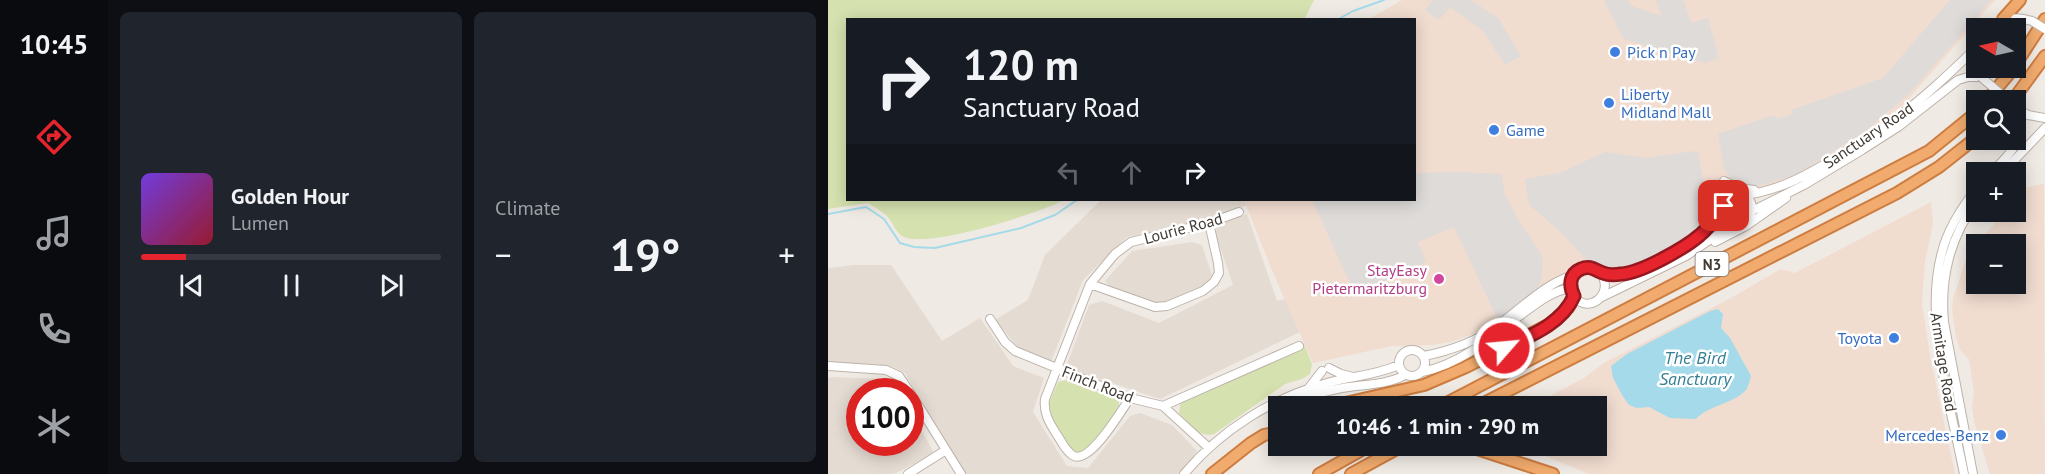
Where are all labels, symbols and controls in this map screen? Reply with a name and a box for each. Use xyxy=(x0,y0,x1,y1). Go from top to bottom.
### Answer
north arrow xyxy=(1966,18,2026,78)
map controls xyxy=(1966,18,2026,294)
text: 10:45 xyxy=(20,27,88,61)
text: 120 m xyxy=(963,37,1079,92)
icon: right xyxy=(864,42,942,120)
place label: Pick n Pay xyxy=(1627,42,1696,62)
marker: Pick n Pay xyxy=(1608,45,1622,59)
place label: Liberty Midland Mall xyxy=(1621,84,1711,122)
text: Sanctuary Road xyxy=(963,90,1140,124)
button: search xyxy=(1966,90,2026,150)
marker: Liberty Midland Mall xyxy=(1602,96,1616,110)
street label: Sanctuary Road xyxy=(1819,97,1917,173)
icon: directions xyxy=(33,116,75,158)
place label: Game xyxy=(1506,120,1545,140)
marker: Game xyxy=(1487,123,1501,137)
icon: left xyxy=(1052,156,1085,189)
icon: ahead xyxy=(1115,156,1148,189)
icon: right xyxy=(1178,156,1211,189)
button: + xyxy=(1966,162,2026,222)
pin xyxy=(1698,180,1749,231)
text: Golden Hour xyxy=(231,182,349,210)
icon: arrive xyxy=(1707,189,1740,222)
text: Climate xyxy=(495,195,561,221)
street label: Lourie Road xyxy=(1142,208,1224,248)
text: Lumen xyxy=(231,210,289,236)
icon: music xyxy=(33,212,75,254)
text: 19° xyxy=(610,225,680,283)
text: − xyxy=(495,233,512,276)
text: + xyxy=(778,233,795,276)
button: − xyxy=(1966,234,2026,294)
road number: N3 xyxy=(1696,252,1728,276)
place label: StayEasy Pietermaritzburg xyxy=(1312,260,1428,298)
icon: previous xyxy=(175,269,208,302)
icon: pause xyxy=(275,269,308,302)
icon: next xyxy=(375,269,408,302)
marker: StayEasy Pietermaritzburg xyxy=(1432,272,1446,286)
icon: phone xyxy=(33,308,75,350)
street label: Armitage Road xyxy=(1926,311,1962,413)
position arrow xyxy=(1472,316,1536,380)
place label: Toyota xyxy=(1838,328,1882,348)
marker: Toyota xyxy=(1887,331,1901,345)
water label: The Bird Sanctuary xyxy=(1659,346,1732,390)
street label: Finch Road xyxy=(1059,361,1137,407)
speed limit sign: 100 xyxy=(846,378,924,456)
icon: climate xyxy=(33,405,75,447)
text: 10:46 · 1 min · 290 m xyxy=(1336,412,1539,440)
place label: Mercedes-Benz xyxy=(1885,425,1989,445)
marker: Mercedes-Benz xyxy=(1994,428,2008,442)

